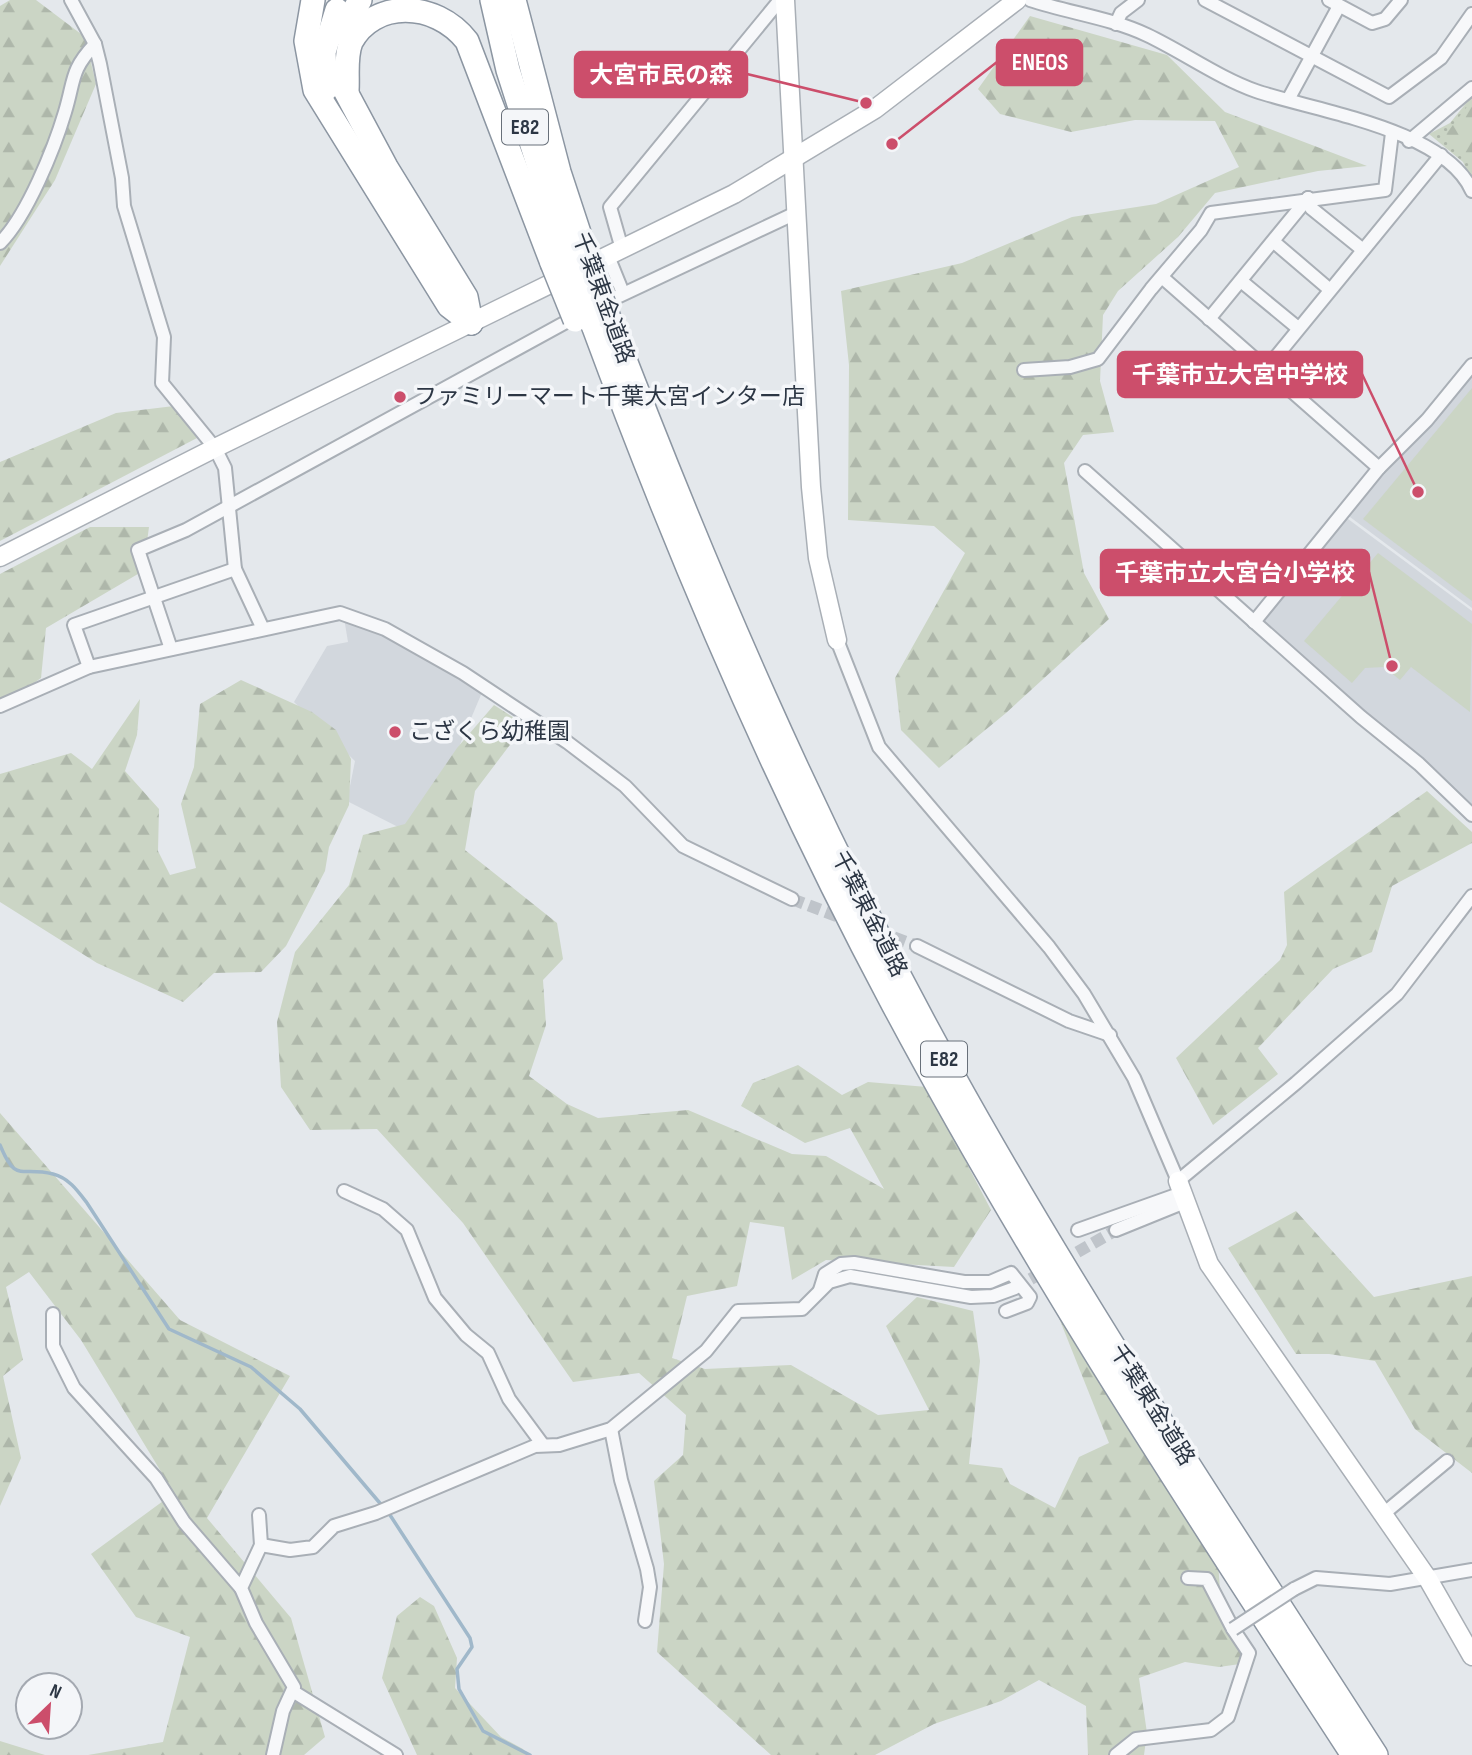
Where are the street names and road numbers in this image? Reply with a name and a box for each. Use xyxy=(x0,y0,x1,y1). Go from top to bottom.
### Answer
road number: E82 xyxy=(502,110,548,144)
street label: 千葉東金道路 xyxy=(566,228,640,368)
street label: 千葉東金道路 xyxy=(825,846,913,982)
road number: E82 xyxy=(921,1042,967,1076)
street label: 千葉東金道路 xyxy=(1104,1339,1200,1471)

